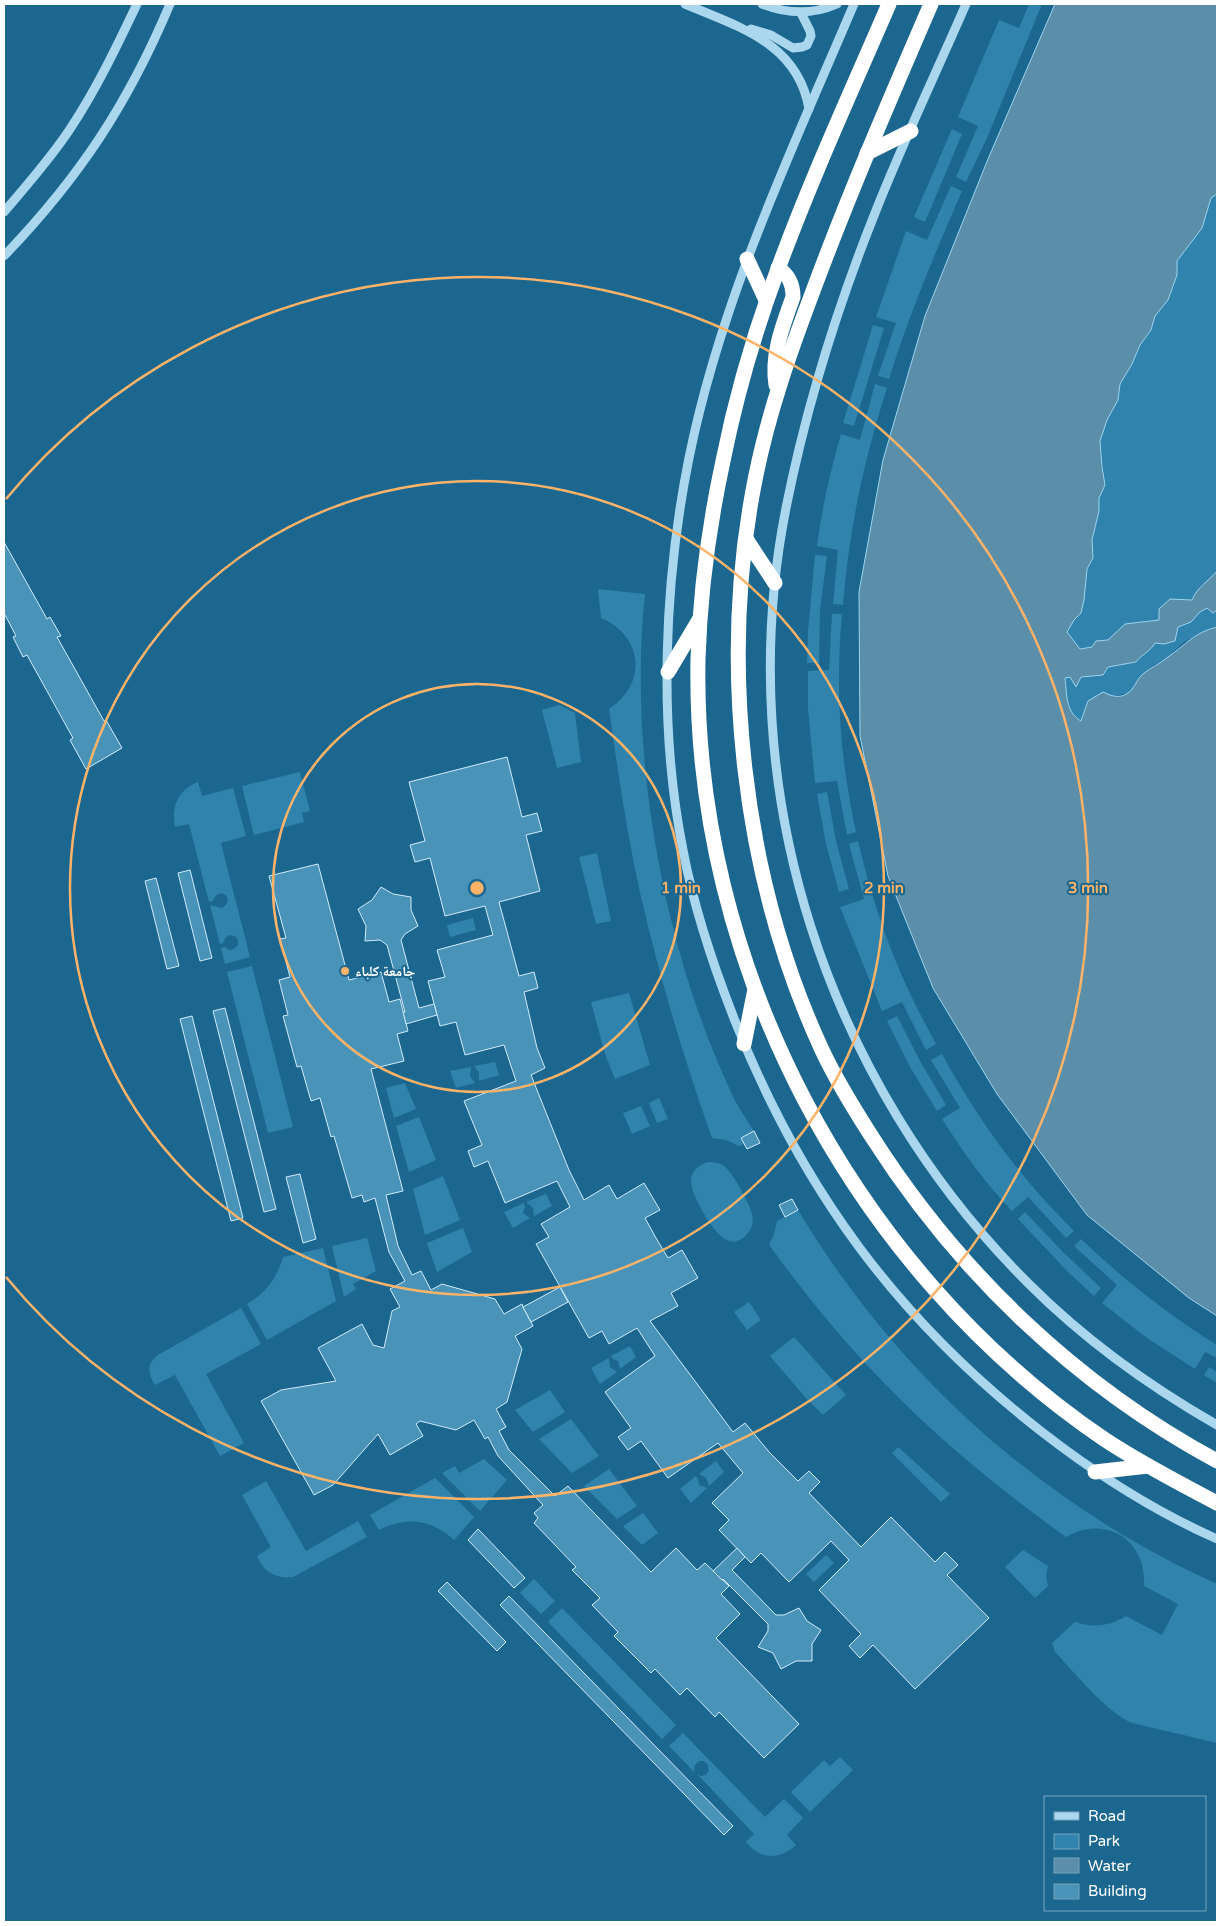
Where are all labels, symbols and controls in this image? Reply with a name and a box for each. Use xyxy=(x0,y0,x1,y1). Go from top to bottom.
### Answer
centre of rings xyxy=(468,879,486,897)
text: 1 min xyxy=(661,879,701,897)
text: 2 min xyxy=(864,879,904,897)
text: 3 min xyxy=(1068,879,1108,897)
place label: جامعة كلباء xyxy=(355,963,415,980)
marker: جامعة كلباء xyxy=(339,965,351,977)
legend xyxy=(1044,1796,1206,1911)
text: Road xyxy=(1088,1807,1126,1825)
text: Park xyxy=(1088,1832,1120,1850)
text: Water xyxy=(1088,1857,1131,1875)
text: Building xyxy=(1088,1882,1147,1900)

